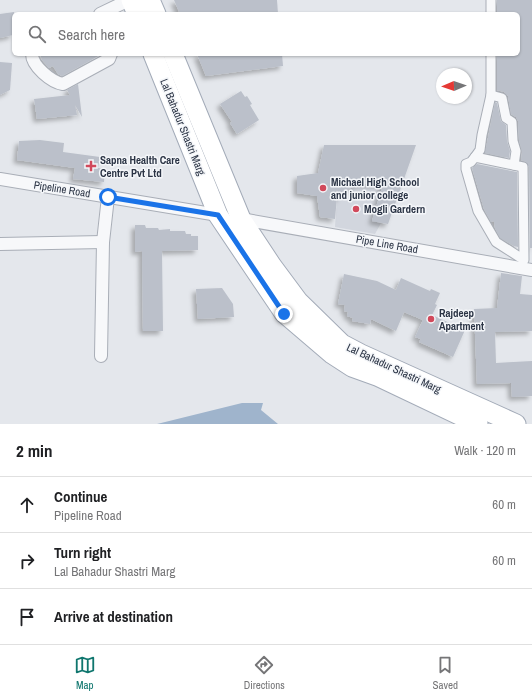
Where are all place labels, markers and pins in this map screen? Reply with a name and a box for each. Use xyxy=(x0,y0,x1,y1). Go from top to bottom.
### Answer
place label: Sapna Health Care Centre Pvt Ltd xyxy=(100,153,180,180)
marker: Sapna Health Care Centre Pvt Ltd xyxy=(85,160,97,172)
place label: Michael High School and junior college xyxy=(331,175,419,202)
marker: Michael High School and junior college xyxy=(318,183,328,193)
place label: Mogli Gardern xyxy=(364,202,425,216)
marker: Mogli Gardern xyxy=(351,204,361,214)
place label: Rajdeep Apartment xyxy=(439,306,484,333)
marker: Rajdeep Apartment xyxy=(426,314,436,324)

